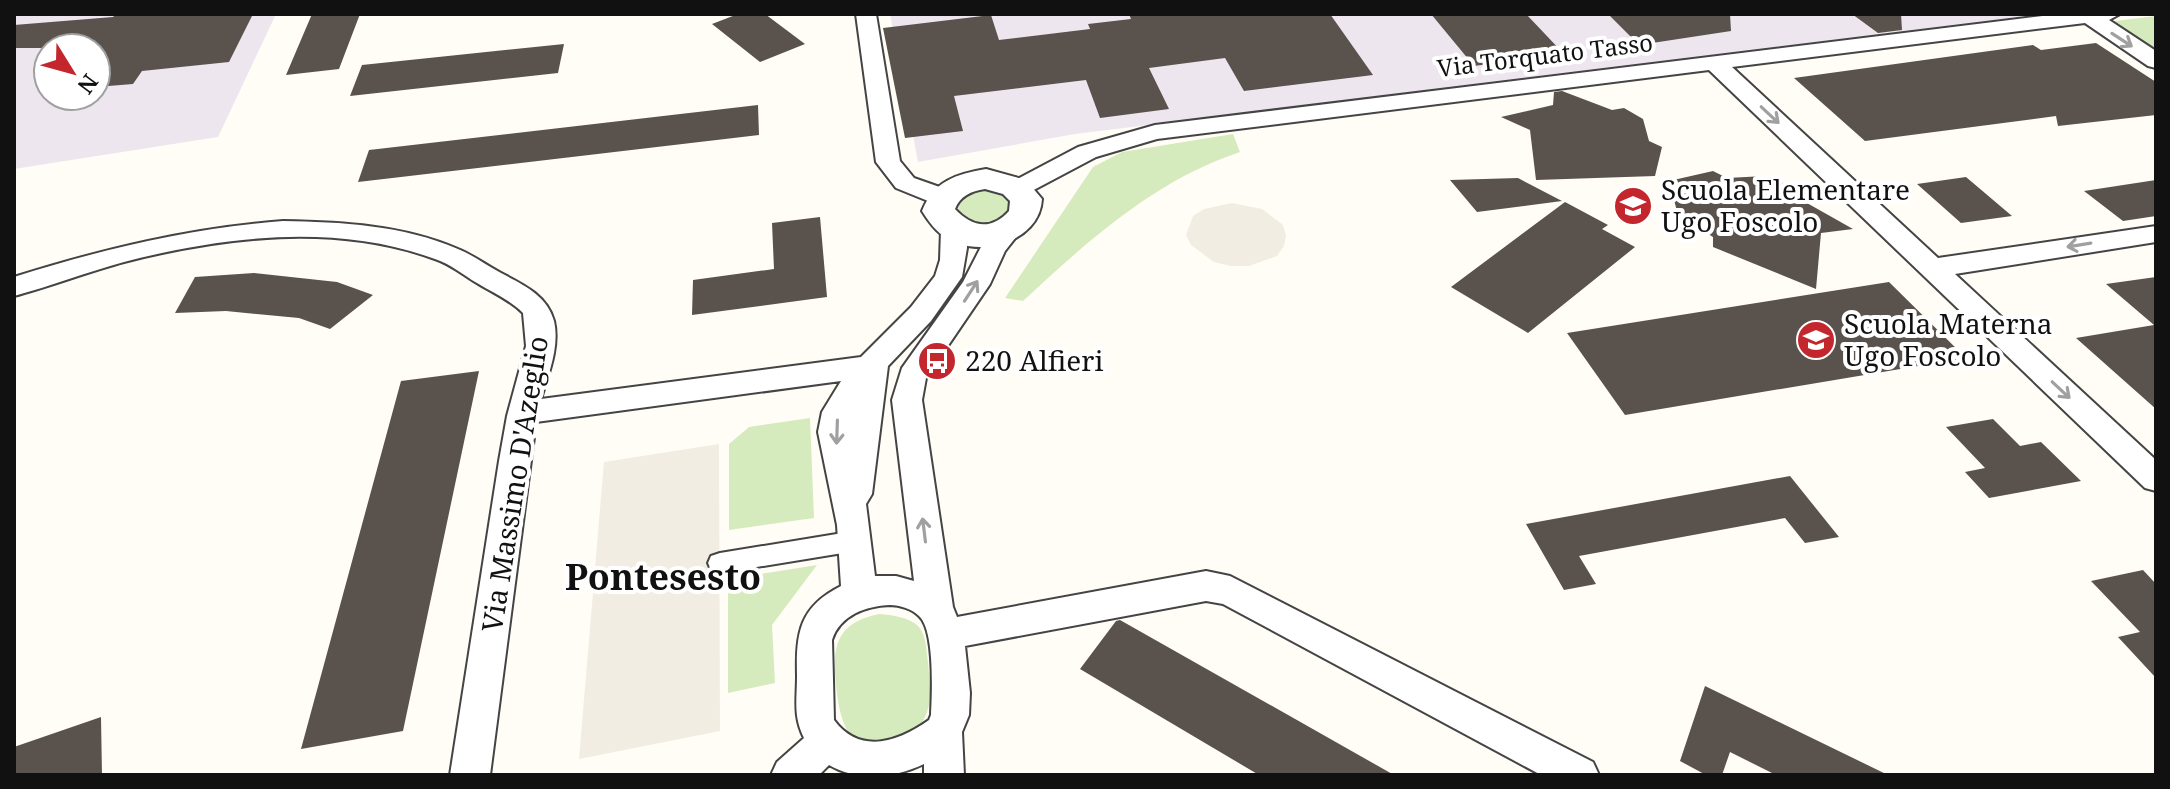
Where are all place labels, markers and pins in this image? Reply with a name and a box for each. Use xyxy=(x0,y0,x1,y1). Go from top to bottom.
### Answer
place label: Scuola Elementare Ugo Foscolo xyxy=(1661,170,1910,240)
school or university icon: Scuola Elementare Ugo Foscolo xyxy=(1612,185,1654,227)
place label: Scuola Materna Ugo Foscolo xyxy=(1844,304,2053,374)
school or university icon: Scuola Materna Ugo Foscolo xyxy=(1795,319,1837,361)
bus stop icon: 220 Alfieri xyxy=(916,340,958,382)
place label: 220 Alfieri xyxy=(965,341,1103,379)

